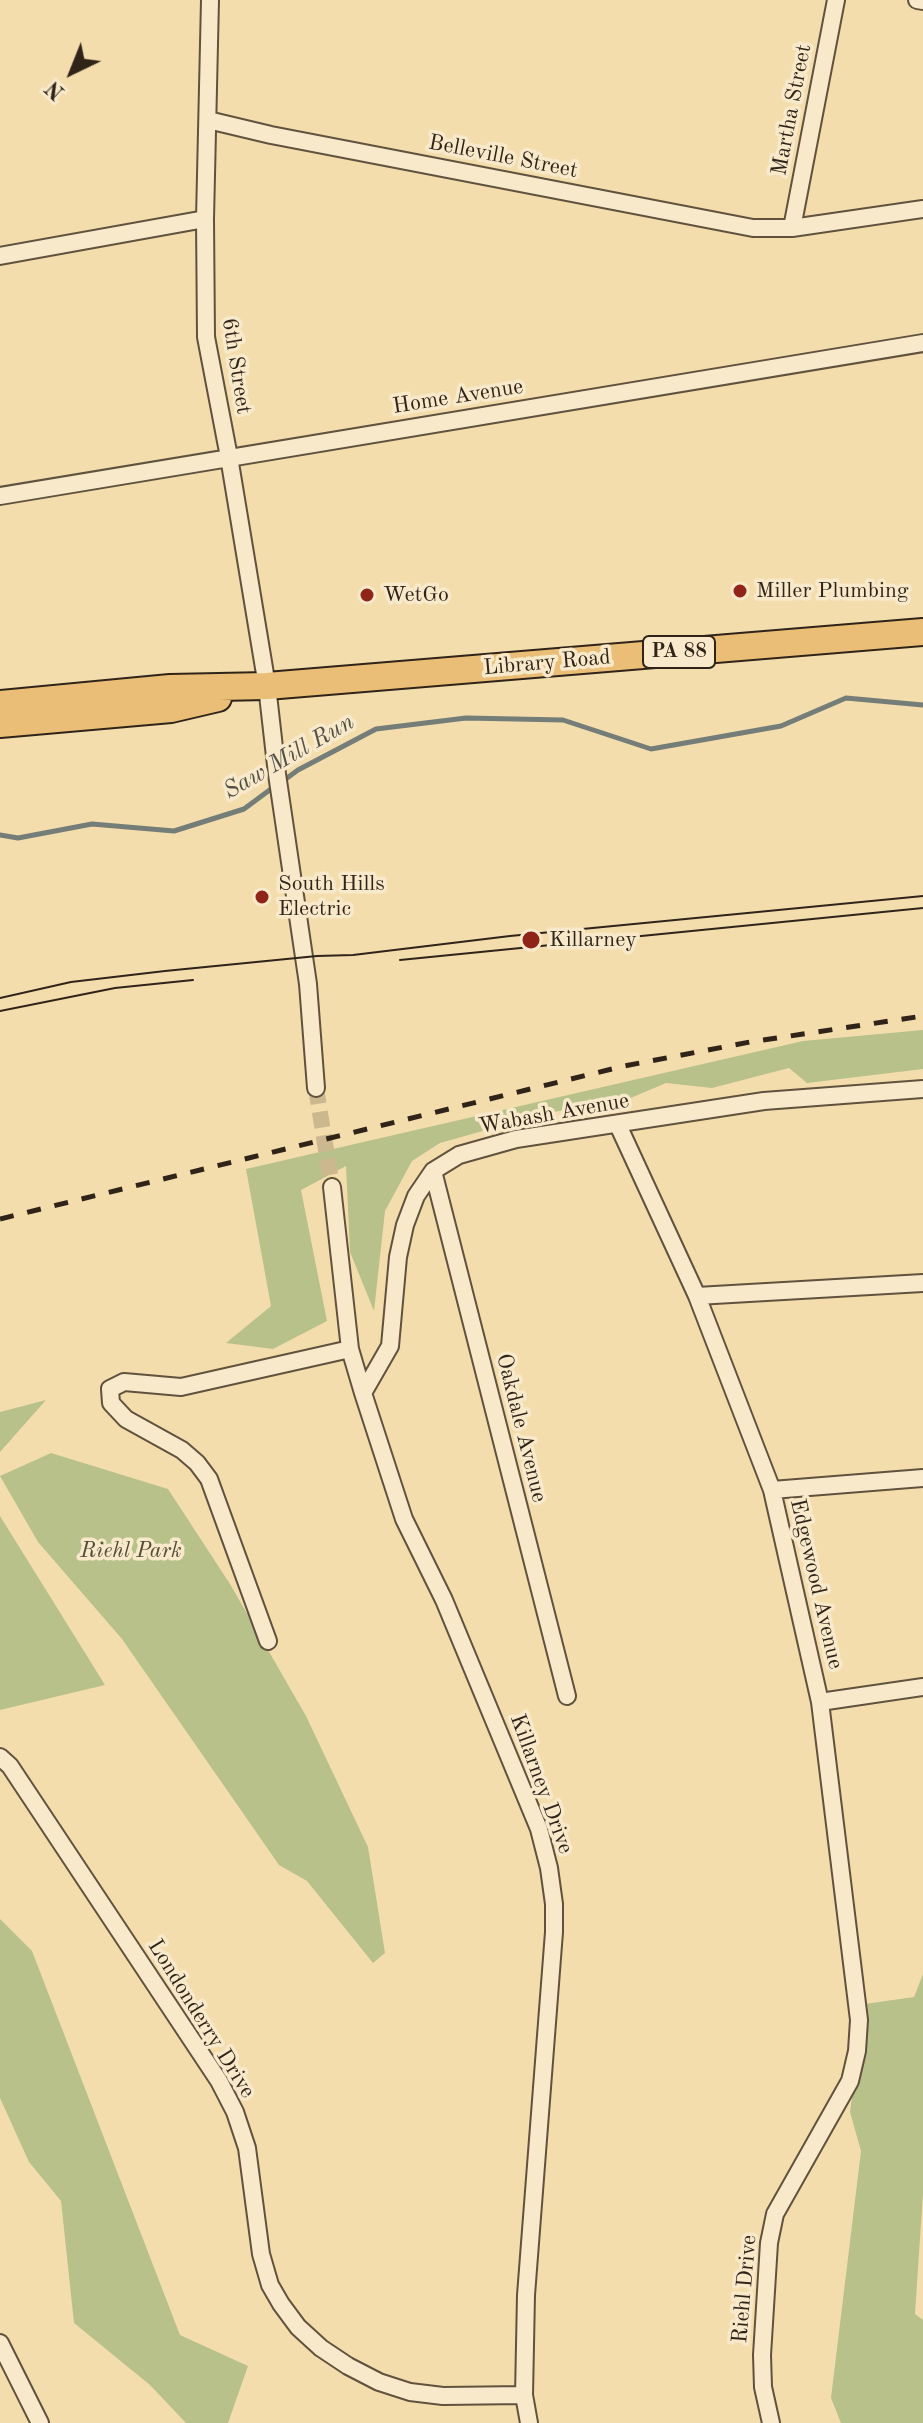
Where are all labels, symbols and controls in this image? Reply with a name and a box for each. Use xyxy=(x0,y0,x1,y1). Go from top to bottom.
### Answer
north arrow xyxy=(32,32,112,112)
street label: Martha Street xyxy=(766,42,818,178)
text: N xyxy=(42,76,69,103)
street label: Belleville Street xyxy=(426,130,580,184)
street label: 6th Street xyxy=(215,316,257,416)
street label: Home Avenue xyxy=(391,374,525,420)
place label: Miller Plumbing xyxy=(756,578,909,604)
place label: WetGo xyxy=(383,582,449,608)
marker: Miller Plumbing xyxy=(731,582,749,600)
marker: WetGo xyxy=(358,586,376,604)
road number: PA 88 xyxy=(643,636,715,668)
street label: Library Road xyxy=(482,644,612,682)
water label: Saw Mill Run xyxy=(218,708,360,806)
place label: South Hills Electric xyxy=(278,871,385,922)
marker: South Hills Electric xyxy=(253,888,271,906)
place label: Killarney xyxy=(549,927,637,953)
marker: Killarney xyxy=(520,929,542,951)
street label: Wabash Avenue xyxy=(477,1088,631,1140)
street label: Oakdale Avenue xyxy=(490,1351,552,1505)
street label: Edgewood Avenue xyxy=(784,1496,848,1672)
park label: Riehl Park xyxy=(80,1538,182,1564)
street label: Killarney Drive xyxy=(503,1710,579,1858)
street label: Londonderry Drive xyxy=(142,1935,260,2103)
street label: Riehl Drive xyxy=(727,2234,763,2344)

